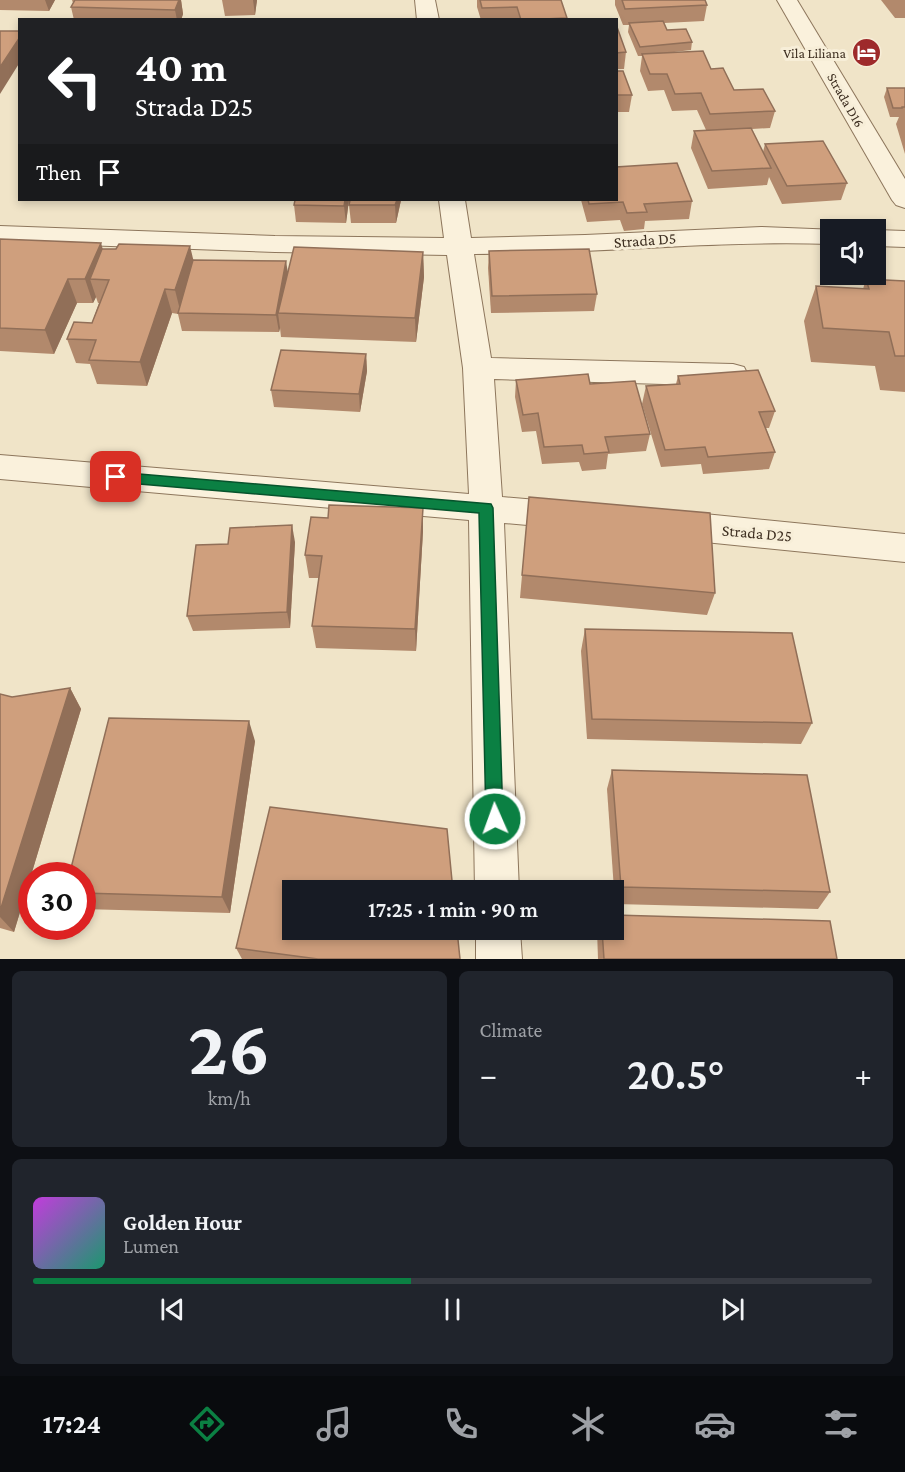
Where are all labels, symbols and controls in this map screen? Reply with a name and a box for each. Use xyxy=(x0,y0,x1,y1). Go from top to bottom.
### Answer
hotel icon: Vila Liliana xyxy=(851,37,883,69)
icon: left xyxy=(36,42,114,120)
text: 40 m xyxy=(135,43,227,90)
place label: Vila Liliana xyxy=(783,45,847,61)
street label: Strada D16 xyxy=(824,70,868,130)
text: Strada D25 xyxy=(135,92,253,122)
icon: arrive xyxy=(93,156,126,189)
text: Then xyxy=(36,160,81,185)
map controls xyxy=(820,219,886,285)
button: sound xyxy=(820,219,886,285)
street label: Strada D5 xyxy=(613,229,677,251)
pin xyxy=(90,451,141,502)
icon: arrive xyxy=(99,460,132,493)
street label: Strada D25 xyxy=(721,521,793,545)
position arrow xyxy=(463,787,527,851)
speed limit sign: 30 xyxy=(18,862,96,940)
text: 17:25 · 1 min · 90 m xyxy=(368,897,538,922)
text: 26 xyxy=(188,1004,270,1091)
text: Climate xyxy=(480,1019,542,1041)
text: 20.5° xyxy=(627,1049,724,1099)
text: − xyxy=(480,1056,497,1093)
text: + xyxy=(855,1056,872,1093)
text: km/h xyxy=(208,1087,251,1109)
text: Golden Hour xyxy=(123,1210,242,1235)
text: Lumen xyxy=(123,1235,179,1257)
icon: previous xyxy=(156,1293,189,1326)
icon: pause xyxy=(436,1293,469,1326)
icon: next xyxy=(716,1293,749,1326)
icon: directions xyxy=(186,1403,228,1445)
icon: music xyxy=(313,1403,355,1445)
icon: phone xyxy=(440,1403,482,1445)
icon: climate xyxy=(567,1403,609,1445)
icon: car xyxy=(694,1403,736,1445)
icon: filters xyxy=(820,1403,862,1445)
text: 17:24 xyxy=(42,1409,101,1439)

